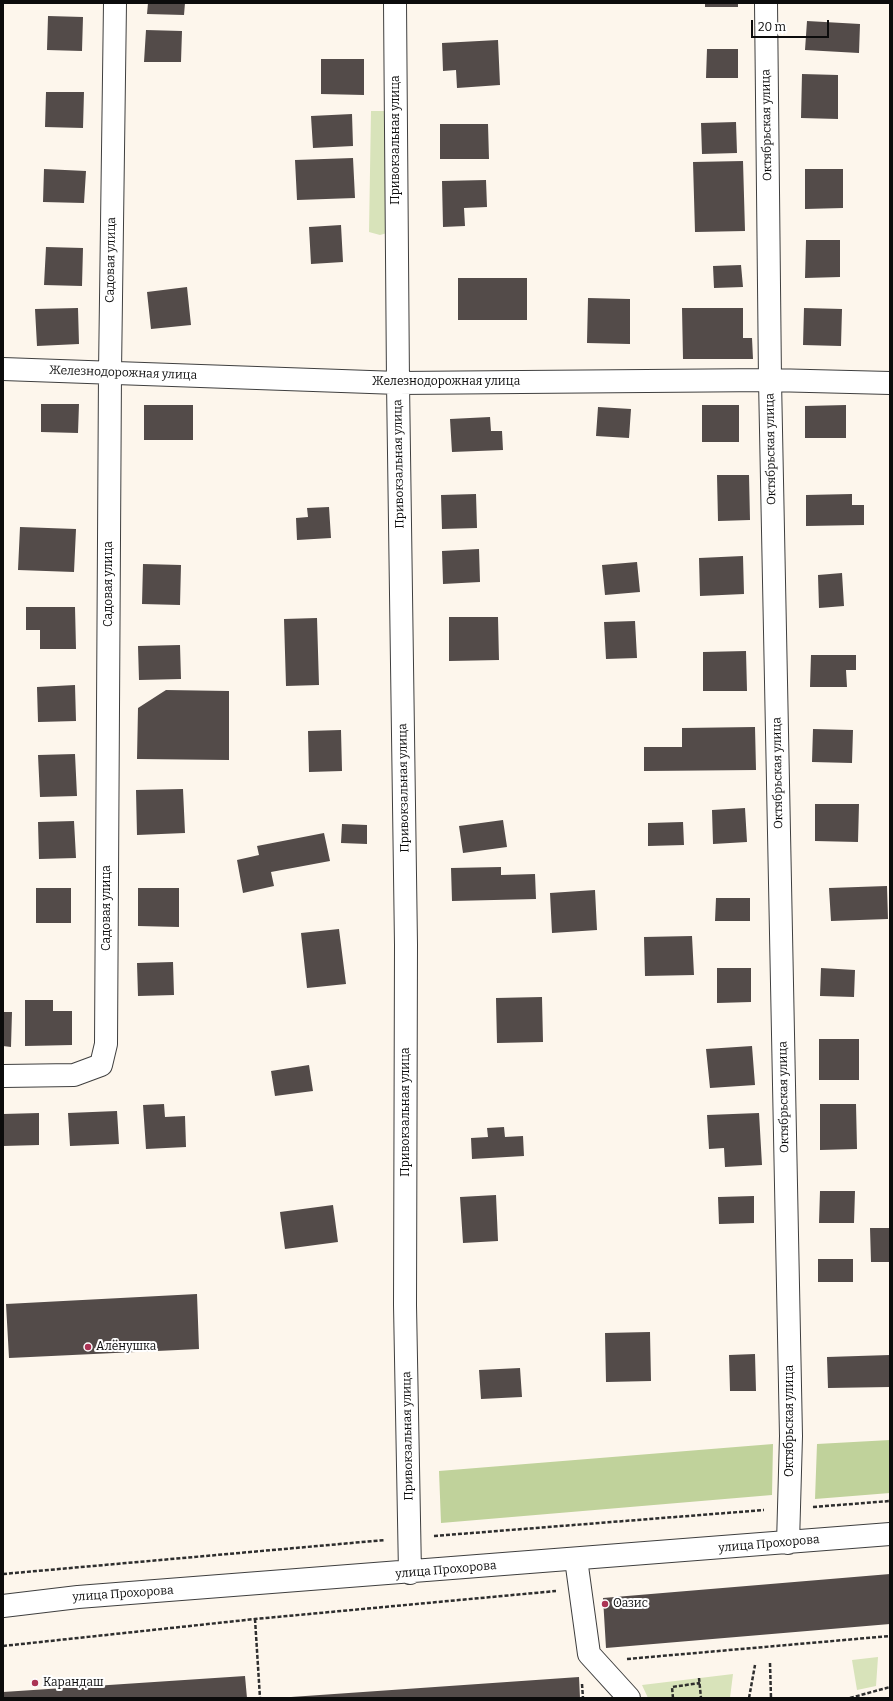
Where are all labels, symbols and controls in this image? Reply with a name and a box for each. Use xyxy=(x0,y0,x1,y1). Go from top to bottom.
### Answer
scale bar xyxy=(753,12,831,38)
text: 20 m xyxy=(758,20,786,34)
street label: Октябрьская улица xyxy=(759,69,775,181)
street label: Привокзальная улица xyxy=(389,75,403,205)
street label: Садовая улица xyxy=(103,217,119,303)
street label: Железнодорожная улица xyxy=(49,363,197,383)
street label: Железнодорожная улица xyxy=(372,375,520,389)
street label: Октябрьская улица xyxy=(763,393,779,505)
street label: Привокзальная улица xyxy=(391,399,407,529)
street label: Садовая улица xyxy=(102,541,116,627)
street label: Октябрьская улица xyxy=(770,717,786,829)
street label: Привокзальная улица xyxy=(396,723,412,853)
street label: Садовая улица xyxy=(100,865,114,951)
street label: Октябрьская улица xyxy=(776,1041,792,1153)
street label: Привокзальная улица xyxy=(399,1047,413,1177)
place label: Алёнушка xyxy=(96,1340,156,1354)
marker: Алёнушка xyxy=(83,1342,93,1352)
street label: Октябрьская улица xyxy=(783,1365,797,1477)
street label: Привокзальная улица xyxy=(400,1371,416,1501)
street label: улица Прохорова xyxy=(718,1532,820,1556)
street label: улица Прохорова xyxy=(395,1558,497,1582)
street label: улица Прохорова xyxy=(72,1583,174,1605)
place label: Оазис xyxy=(613,1597,648,1611)
marker: Оазис xyxy=(600,1599,610,1609)
place label: Карандаш xyxy=(43,1676,104,1690)
marker: Карандаш xyxy=(30,1678,40,1688)

